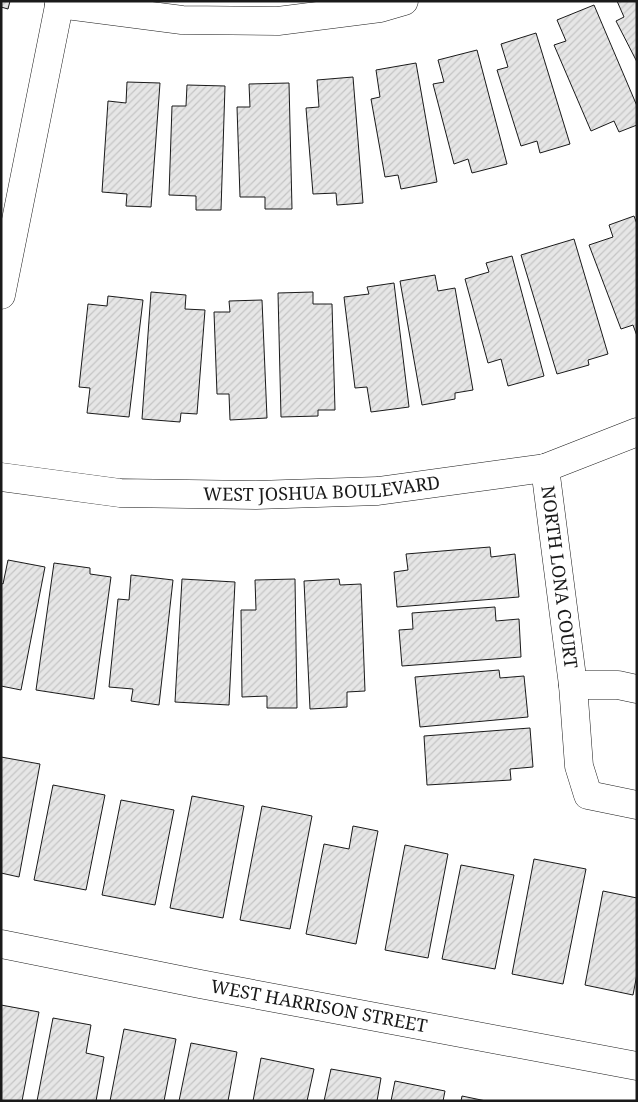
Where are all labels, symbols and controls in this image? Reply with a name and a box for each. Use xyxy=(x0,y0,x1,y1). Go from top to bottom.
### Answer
street label: WEST JOSHUA BOULEVARD xyxy=(203,470,442,506)
street label: NORTH LONA COURT xyxy=(536,484,584,670)
street label: WEST HARRISON STREET xyxy=(209,973,429,1037)

